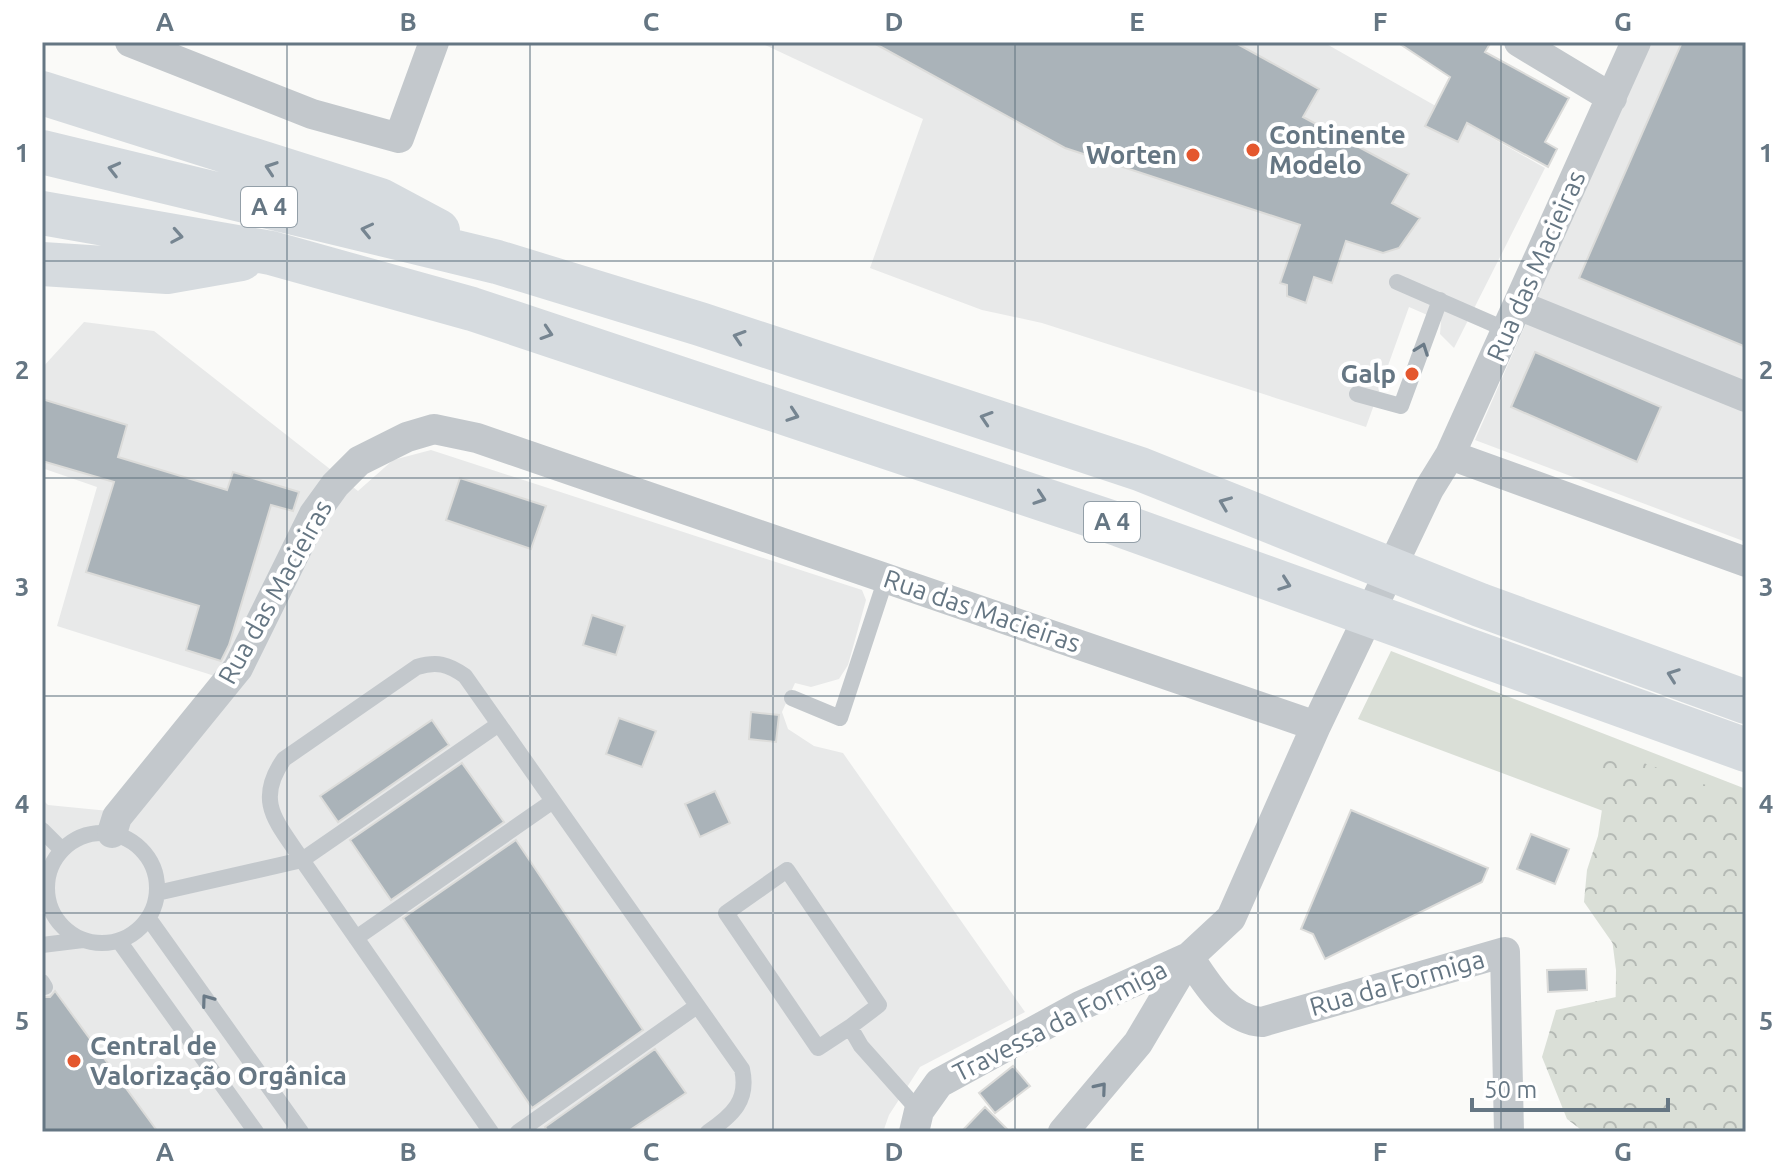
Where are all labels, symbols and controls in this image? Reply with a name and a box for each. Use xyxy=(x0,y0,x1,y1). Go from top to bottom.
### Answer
text: A xyxy=(156,7,175,36)
text: B xyxy=(399,7,417,36)
text: C xyxy=(643,7,660,36)
text: D xyxy=(885,7,903,36)
text: E xyxy=(1129,7,1145,36)
text: F xyxy=(1373,7,1387,36)
text: G xyxy=(1614,7,1632,36)
place label: Continente Modelo xyxy=(1269,120,1406,179)
text: 1 xyxy=(15,138,29,167)
text: 1 xyxy=(1759,138,1773,167)
place label: Worten xyxy=(1086,140,1177,169)
marker: Continente Modelo xyxy=(1244,141,1262,159)
marker: Worten xyxy=(1184,146,1202,164)
one-way arrow xyxy=(265,161,279,177)
one-way arrow xyxy=(108,162,121,179)
street label: Rua das Macieiras xyxy=(1480,166,1591,366)
road number: A 4 xyxy=(241,187,297,227)
one-way arrow xyxy=(360,223,374,240)
one-way arrow xyxy=(170,227,184,244)
one-way arrow xyxy=(539,324,553,340)
one-way arrow xyxy=(733,330,747,346)
one-way arrow xyxy=(1412,343,1429,357)
text: 2 xyxy=(15,355,29,384)
text: 2 xyxy=(1759,355,1773,384)
place label: Galp xyxy=(1340,359,1396,388)
marker: Galp xyxy=(1403,365,1421,383)
one-way arrow xyxy=(786,405,800,421)
one-way arrow xyxy=(980,412,994,428)
one-way arrow xyxy=(1032,488,1046,504)
street label: Rua das Macieiras xyxy=(212,495,337,689)
one-way arrow xyxy=(1219,496,1233,513)
road number: A 4 xyxy=(1084,502,1140,542)
street label: Rua das Macieiras xyxy=(880,563,1084,658)
text: 3 xyxy=(15,572,29,601)
text: 3 xyxy=(1759,572,1773,601)
one-way arrow xyxy=(1277,574,1291,591)
one-way arrow xyxy=(1667,668,1681,685)
text: 4 xyxy=(15,789,29,818)
text: 4 xyxy=(1759,789,1773,818)
street label: Rua da Formiga xyxy=(1306,944,1488,1021)
street label: Travessa da Formiga xyxy=(948,954,1171,1087)
one-way arrow xyxy=(202,995,217,1009)
text: 5 xyxy=(15,1006,29,1035)
text: 5 xyxy=(1759,1006,1773,1035)
place label: Central de Valorização Orgânica xyxy=(90,1031,347,1091)
marker: Central de Valorização Orgânica xyxy=(65,1052,83,1070)
scale bar xyxy=(1472,1062,1668,1112)
text: 50 m xyxy=(1484,1076,1537,1103)
one-way arrow xyxy=(1091,1082,1106,1097)
text: A xyxy=(156,1137,175,1166)
text: B xyxy=(399,1137,417,1166)
text: C xyxy=(643,1137,660,1166)
text: D xyxy=(885,1137,903,1166)
text: E xyxy=(1129,1137,1145,1166)
text: F xyxy=(1373,1137,1387,1166)
text: G xyxy=(1614,1137,1632,1166)

